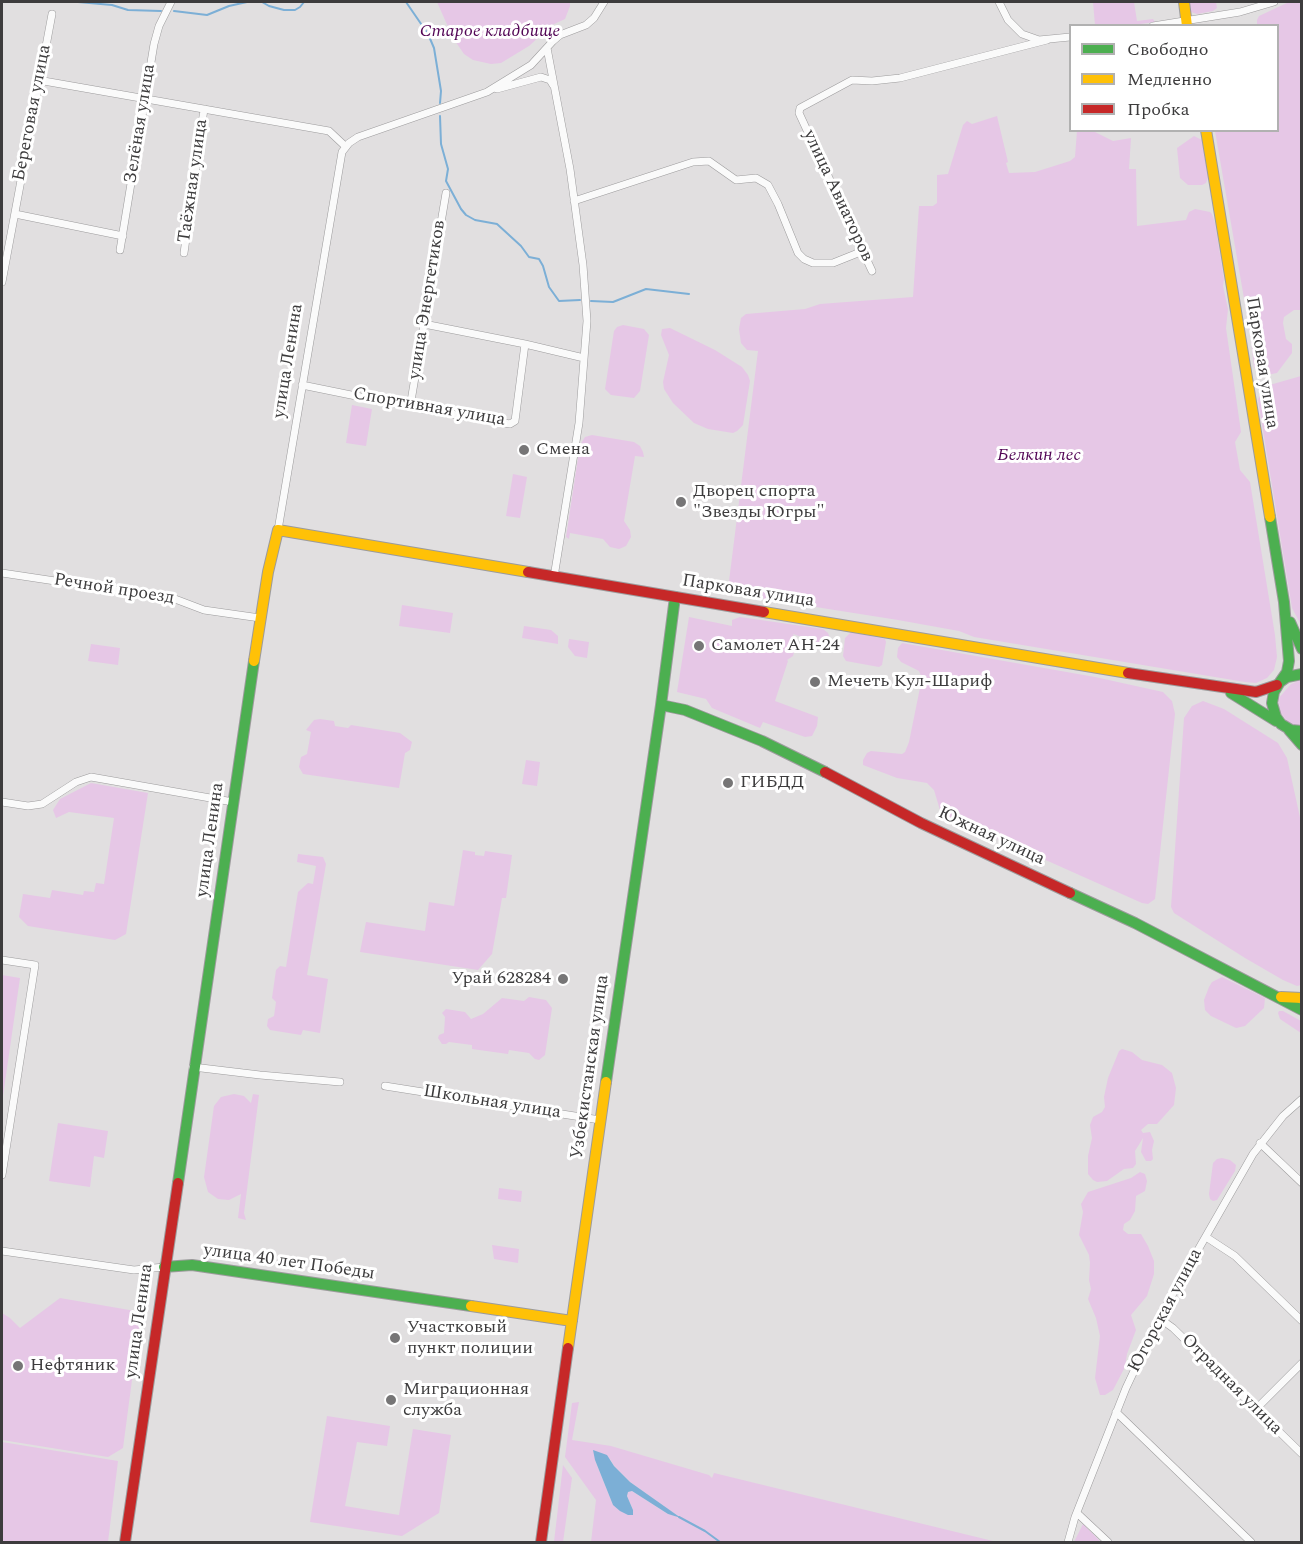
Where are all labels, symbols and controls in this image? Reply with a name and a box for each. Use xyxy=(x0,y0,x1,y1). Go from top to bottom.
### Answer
park label: Старое кладбище xyxy=(420,21,560,43)
legend xyxy=(1069,24,1279,132)
text: Свободно xyxy=(1127,36,1208,63)
street label: Береговая улица xyxy=(9,43,57,183)
street label: Зелёная улица xyxy=(121,63,161,185)
text: Медленно xyxy=(1127,66,1212,93)
text: Пробка xyxy=(1127,96,1189,123)
street label: Таёжная улица xyxy=(175,118,213,244)
street label: улица Авиаторов xyxy=(797,127,877,265)
street label: улица Энергетиков xyxy=(405,219,451,381)
street label: Парковая улица xyxy=(1240,295,1282,431)
street label: улица Ленина xyxy=(269,302,309,420)
street label: Спортивная улица xyxy=(351,384,507,432)
place label: Смена xyxy=(536,439,590,461)
marker: Смена xyxy=(517,443,531,457)
park label: Белкин лес xyxy=(997,445,1081,467)
place label: Дворец спорта "Звезды Югры" xyxy=(693,481,825,524)
marker: Дворец спорта "Звезды Югры" xyxy=(674,495,688,509)
street label: Речной проезд xyxy=(52,570,176,610)
street label: Парковая улица xyxy=(680,571,816,613)
place label: Самолет АН-24 xyxy=(711,635,840,657)
marker: Самолет АН-24 xyxy=(692,639,706,653)
place label: Мечеть Кул-Шариф xyxy=(827,671,992,693)
marker: Мечеть Кул-Шариф xyxy=(808,675,822,689)
place label: ГИБДД xyxy=(740,772,804,794)
marker: ГИБДД xyxy=(721,776,735,790)
street label: улица Ленина xyxy=(192,781,230,899)
street label: Южная улица xyxy=(934,803,1048,871)
place label: Урай 628284 xyxy=(451,968,551,990)
marker: Урай 628284 xyxy=(556,972,570,986)
street label: Узбекистанская улица xyxy=(567,973,615,1161)
street label: Школьная улица xyxy=(422,1081,562,1125)
street label: улица 40 лет Победы xyxy=(202,1240,376,1286)
street label: Югорская улица xyxy=(1124,1245,1208,1377)
street label: улица Ленина xyxy=(121,1262,159,1380)
place label: Участковый пункт полиции xyxy=(407,1317,533,1360)
street label: Отрадная улица xyxy=(1176,1330,1286,1440)
marker: Участковый пункт полиции xyxy=(388,1331,402,1345)
place label: Нефтяник xyxy=(30,1355,115,1377)
marker: Нефтяник xyxy=(11,1359,25,1373)
place label: Миграционная служба xyxy=(403,1379,529,1422)
marker: Миграционная служба xyxy=(384,1393,398,1407)

